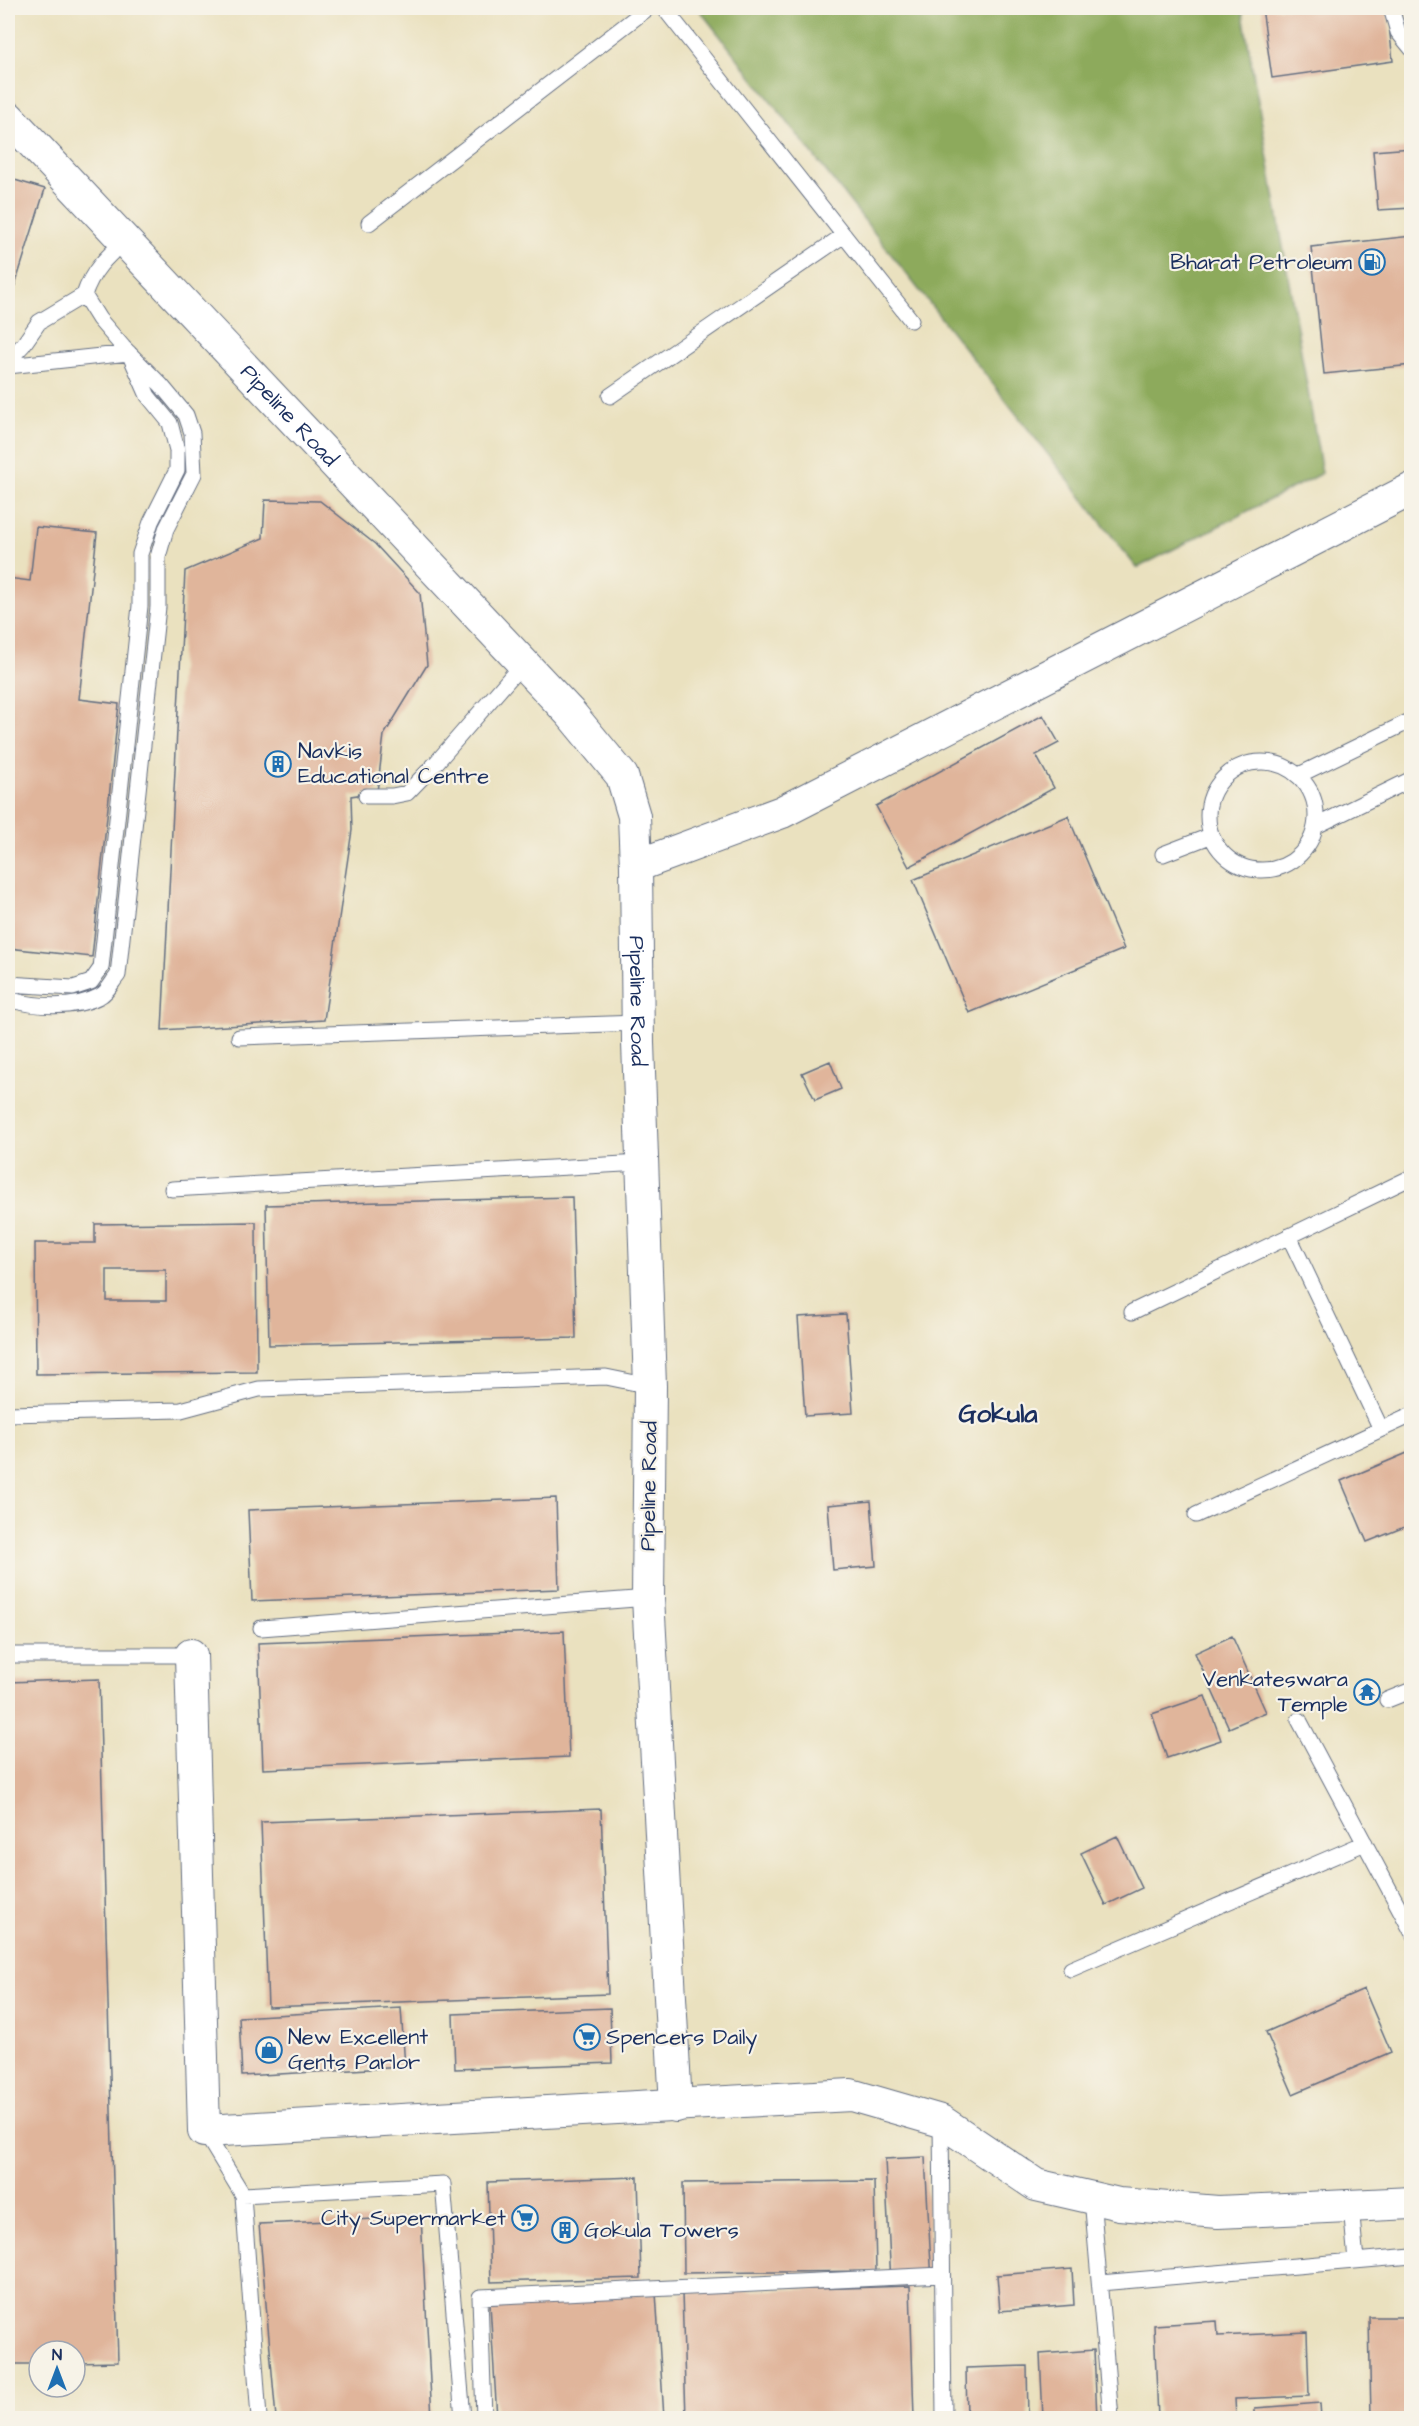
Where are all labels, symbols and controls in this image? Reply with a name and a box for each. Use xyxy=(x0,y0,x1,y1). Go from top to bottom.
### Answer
place label: Bharat Petroleum xyxy=(1170,247,1352,278)
fuel station icon: Bharat Petroleum xyxy=(1357,247,1387,277)
street label: Pipeline Road xyxy=(233,357,345,473)
place label: Navkis Educational Centre xyxy=(298,736,489,792)
building icon: Navkis Educational Centre xyxy=(263,749,293,779)
street label: Pipeline Road xyxy=(621,936,654,1067)
district label: Gokula xyxy=(958,1396,1038,1432)
street label: Pipeline Road xyxy=(632,1420,666,1552)
place label: Venkateswara Temple xyxy=(1202,1664,1348,1720)
temple icon: Venkateswara Temple xyxy=(1352,1677,1382,1707)
place label: New Excellent Gents Parlor xyxy=(288,2022,428,2078)
supermarket icon: Spencers Daily xyxy=(572,2022,602,2052)
place label: Spencers Daily xyxy=(606,2022,757,2054)
shop icon: New Excellent Gents Parlor xyxy=(254,2035,284,2065)
place label: City Supermarket xyxy=(321,2203,506,2235)
supermarket icon: City Supermarket xyxy=(510,2203,540,2233)
building icon: Gokula Towers xyxy=(550,2215,580,2245)
place label: Gokula Towers xyxy=(584,2215,739,2246)
north arrow xyxy=(27,2339,87,2399)
text: N xyxy=(52,2344,62,2366)

